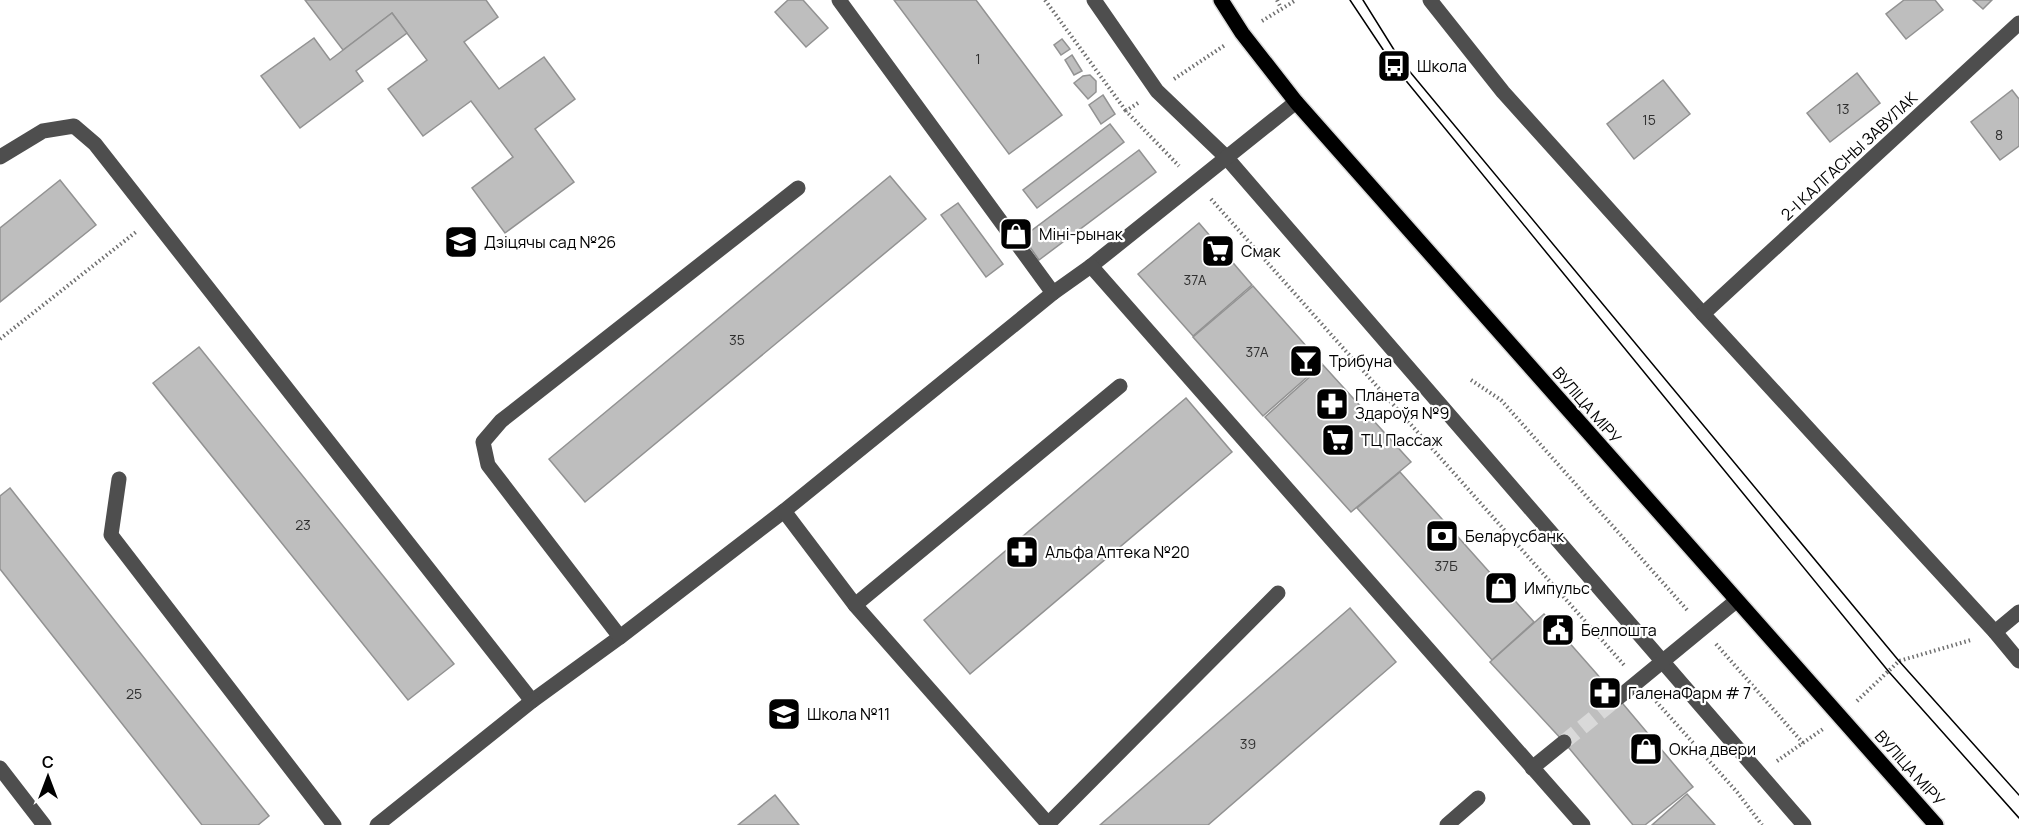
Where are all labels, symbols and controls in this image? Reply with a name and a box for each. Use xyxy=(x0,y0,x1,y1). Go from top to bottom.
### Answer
bus stop icon: Школа xyxy=(1376,48,1412,84)
house number: 1 xyxy=(975,49,981,68)
place label: Школа xyxy=(1417,55,1467,77)
street label: 2-І КАЛГАСНЫ ЗАВУЛАК xyxy=(1776,87,1922,225)
house number: 13 xyxy=(1836,99,1850,118)
house number: 15 xyxy=(1642,110,1656,129)
house number: 8 xyxy=(1995,125,2003,144)
shop icon: Міні-рынак xyxy=(998,216,1034,252)
place label: Міні-рынак xyxy=(1039,223,1124,245)
school or university icon: Дзіцячы сад №26 xyxy=(443,224,479,260)
place label: Дзіцячы сад №26 xyxy=(484,231,616,253)
supermarket icon: Смак xyxy=(1200,233,1236,269)
place label: Смак xyxy=(1241,240,1281,262)
house number: 37А xyxy=(1183,270,1207,289)
house number: 35 xyxy=(729,330,745,349)
house number: 37А xyxy=(1245,342,1269,361)
bar icon: Трибуна xyxy=(1288,343,1324,379)
place label: Трибуна xyxy=(1329,350,1392,372)
street label: ВУЛІЦА МІРУ xyxy=(1548,362,1626,448)
place label: Планета Здароўя №9 xyxy=(1355,384,1449,424)
pharmacy icon: Планета Здароўя №9 xyxy=(1314,386,1350,422)
supermarket icon: ТЦ Пассаж xyxy=(1320,422,1356,458)
place label: ТЦ Пассаж xyxy=(1361,429,1443,451)
house number: 23 xyxy=(295,515,311,534)
bank icon: Беларусбанк xyxy=(1424,518,1460,554)
place label: Беларусбанк xyxy=(1465,525,1565,547)
pharmacy icon: Альфа Аптека №20 xyxy=(1004,534,1040,570)
place label: Альфа Аптека №20 xyxy=(1045,541,1190,563)
house number: 37Б xyxy=(1434,556,1458,575)
shop icon: Импульс xyxy=(1483,570,1519,606)
place label: Импульс xyxy=(1524,577,1590,599)
public building icon: Белпошта xyxy=(1540,612,1576,648)
place label: Белпошта xyxy=(1581,619,1657,641)
pharmacy icon: ГаленаФарм # 7 xyxy=(1587,675,1623,711)
place label: ГаленаФарм # 7 xyxy=(1628,682,1751,704)
house number: 25 xyxy=(126,684,142,703)
school or university icon: Школа №11 xyxy=(766,696,802,732)
place label: Школа №11 xyxy=(807,703,890,725)
street label: ВУЛІЦА МІРУ xyxy=(1870,725,1950,811)
shop icon: Окна двери xyxy=(1628,731,1664,767)
house number: 39 xyxy=(1240,734,1256,753)
place label: Окна двери xyxy=(1669,738,1756,760)
north arrow xyxy=(18,747,78,807)
text: С xyxy=(42,751,54,773)

